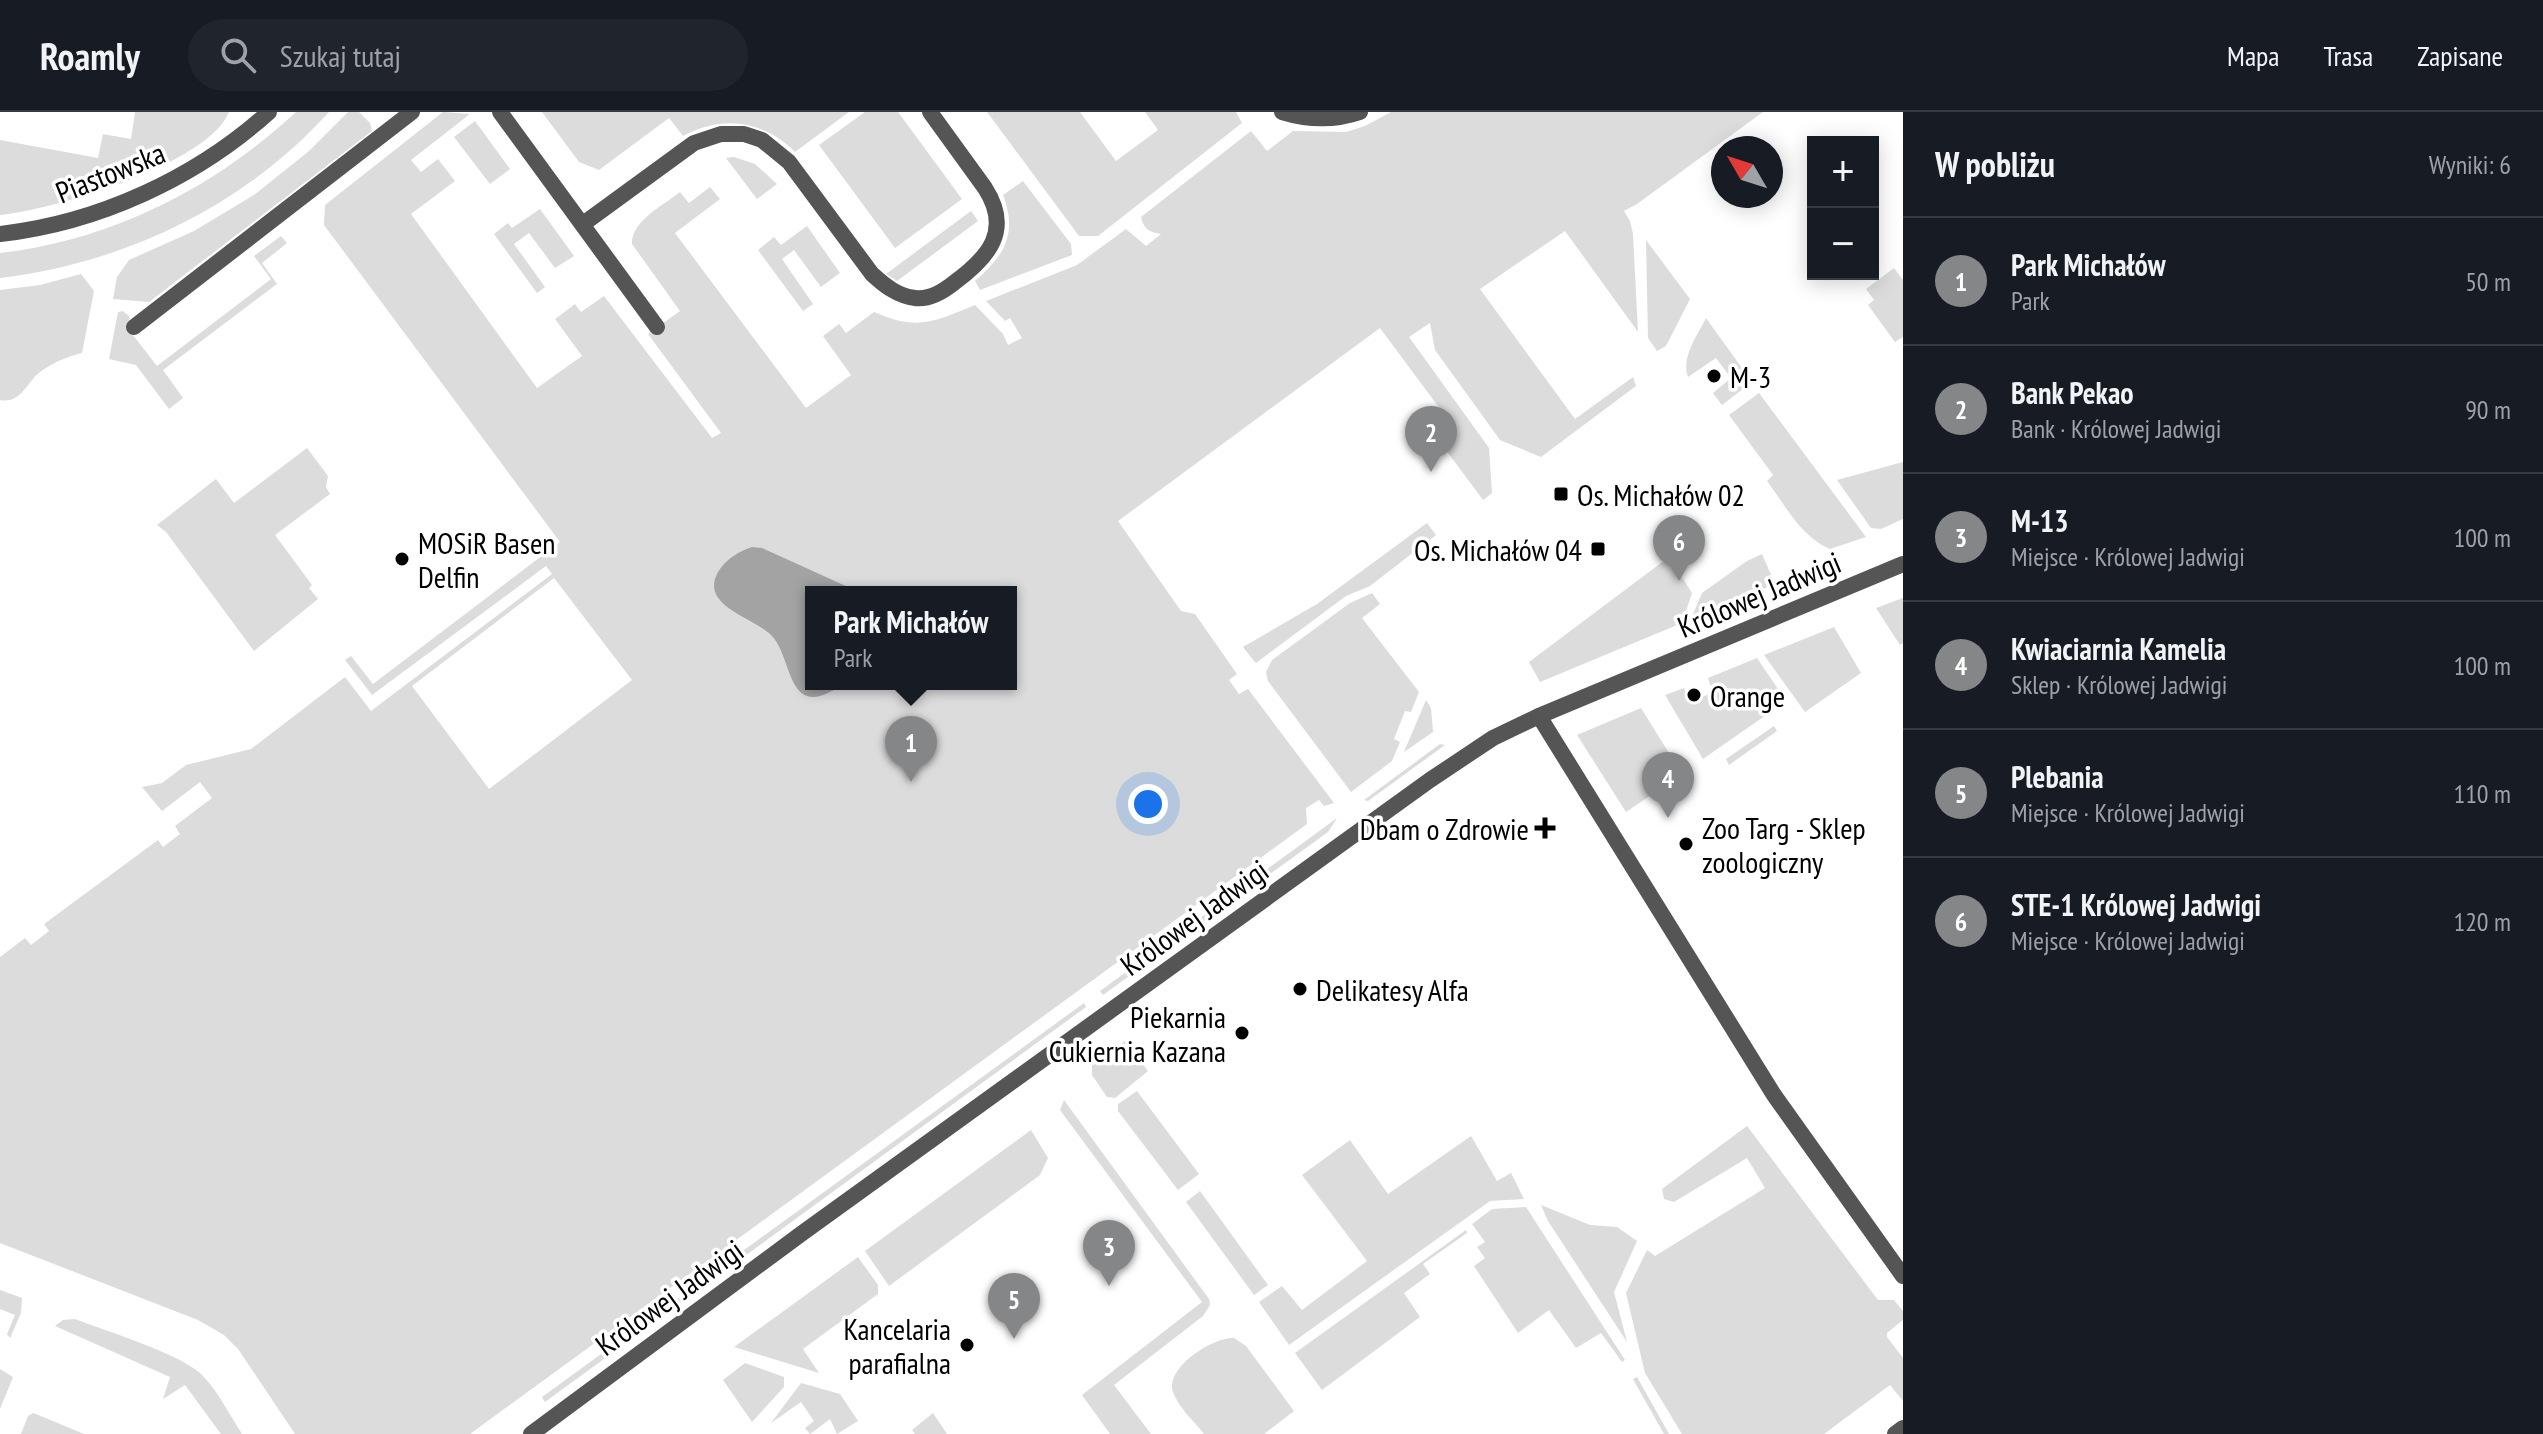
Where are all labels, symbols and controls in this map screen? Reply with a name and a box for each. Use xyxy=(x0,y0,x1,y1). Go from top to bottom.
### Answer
search box xyxy=(188,19,748,91)
text: Roamly xyxy=(40,31,140,80)
icon: search xyxy=(216,33,260,77)
text: Szukaj tutaj xyxy=(280,36,401,75)
text: Mapa xyxy=(2227,37,2279,74)
text: Trasa xyxy=(2323,37,2373,74)
text: Zapisane xyxy=(2417,37,2503,74)
street label: Piastowska xyxy=(50,132,170,212)
north arrow xyxy=(1711,136,1783,208)
map controls xyxy=(1807,136,1879,280)
button: + xyxy=(1807,136,1879,208)
text: W pobliżu xyxy=(1935,142,2055,186)
text: Wyniki: 6 xyxy=(2429,148,2511,181)
button: − xyxy=(1807,208,1879,280)
text: Park Michałów xyxy=(2011,245,2166,284)
text: 1 xyxy=(1955,265,1967,298)
text: 50 m xyxy=(2465,265,2511,298)
text: Park xyxy=(2011,284,2050,317)
place label: M-3 xyxy=(1730,357,1771,396)
marker: M-3 xyxy=(1705,367,1723,385)
text: Bank Pekao xyxy=(2011,373,2134,412)
text: 2 xyxy=(1955,393,1967,426)
text: 90 m xyxy=(2465,393,2511,426)
pin: 2 xyxy=(1405,406,1457,472)
text: Bank · Królowej Jadwigi xyxy=(2011,412,2222,445)
place label: Os. Michałów 02 xyxy=(1577,475,1745,514)
marker: Os. Michałów 02 xyxy=(1552,485,1570,503)
text: M-13 xyxy=(2011,501,2069,540)
pin: 6 xyxy=(1653,515,1705,581)
text: 3 xyxy=(1955,521,1967,554)
text: 100 m xyxy=(2453,521,2511,554)
place label: MOSiR Basen Delfin xyxy=(418,523,556,596)
place label: Os. Michałów 04 xyxy=(1414,530,1582,569)
marker: Os. Michałów 04 xyxy=(1589,540,1607,558)
text: Miejsce · Królowej Jadwigi xyxy=(2011,540,2245,573)
street label: Królowej Jadwigi xyxy=(1671,542,1847,646)
marker: MOSiR Basen Delfin xyxy=(393,550,411,568)
popup xyxy=(805,586,1017,690)
text: Park Michałów xyxy=(834,602,988,641)
text: Kwiaciarnia Kamelia xyxy=(2011,629,2226,668)
text: Park xyxy=(834,641,872,674)
text: 4 xyxy=(1955,649,1967,682)
text: 100 m xyxy=(2453,649,2511,682)
text: Sklep · Królowej Jadwigi xyxy=(2011,668,2227,701)
place label: Orange xyxy=(1710,676,1785,715)
marker: Orange xyxy=(1685,686,1703,704)
pin: 1 xyxy=(885,716,937,782)
pin: 4 xyxy=(1642,752,1694,818)
text: Plebania xyxy=(2011,757,2104,796)
text: 5 xyxy=(1955,777,1967,810)
text: 110 m xyxy=(2453,777,2511,810)
your location xyxy=(1128,784,1168,824)
text: Miejsce · Królowej Jadwigi xyxy=(2011,796,2245,829)
place label: Zoo Targ - Sklep zoologiczny xyxy=(1702,808,1866,881)
place label: Dbam o Zdrowie xyxy=(1360,809,1529,848)
marker: Dbam o Zdrowie xyxy=(1536,819,1554,837)
marker: Zoo Targ - Sklep zoologiczny xyxy=(1677,835,1695,853)
street label: Królowej Jadwigi xyxy=(1112,850,1276,984)
text: STE-1 Królowej Jadwigi xyxy=(2011,885,2261,924)
text: 6 xyxy=(1955,905,1967,938)
text: 120 m xyxy=(2453,905,2511,938)
text: Miejsce · Królowej Jadwigi xyxy=(2011,924,2245,957)
place label: Delikatesy Alfa xyxy=(1316,970,1469,1009)
marker: Delikatesy Alfa xyxy=(1291,980,1309,998)
place label: Piekarnia Cukiernia Kazana xyxy=(1049,997,1226,1070)
marker: Piekarnia Cukiernia Kazana xyxy=(1233,1024,1251,1042)
pin: 3 xyxy=(1083,1220,1135,1286)
street label: Królowej Jadwigi xyxy=(587,1230,751,1364)
pin: 5 xyxy=(988,1273,1040,1339)
place label: Kancelaria parafialna xyxy=(843,1309,951,1382)
marker: Kancelaria parafialna xyxy=(958,1336,976,1354)

